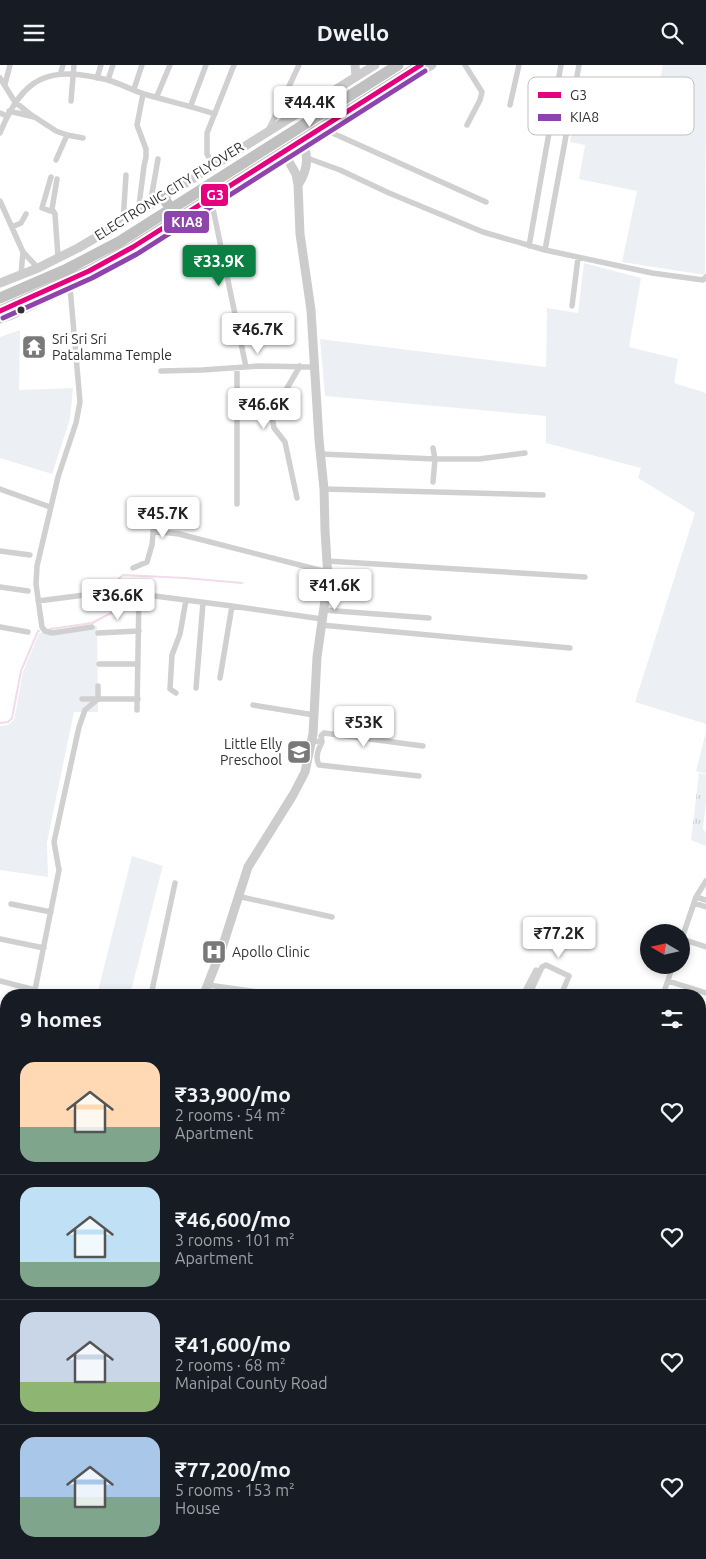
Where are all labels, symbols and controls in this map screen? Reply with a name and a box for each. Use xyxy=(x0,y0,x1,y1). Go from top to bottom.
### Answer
icon: menu xyxy=(20,19,48,47)
icon: search xyxy=(658,19,686,47)
text: Dwello xyxy=(317,20,389,45)
legend xyxy=(528,77,694,135)
pin: ₹44.4K xyxy=(269,85,351,128)
text: G3 xyxy=(570,87,587,103)
text: ₹44.4K xyxy=(285,93,335,111)
text: KIA8 xyxy=(570,109,599,125)
street label: ELECTRONIC CITY FLYOVER xyxy=(92,138,247,244)
line badge: G3 xyxy=(200,183,229,207)
text: G3 xyxy=(206,187,224,203)
line badge: KIA8 xyxy=(163,210,210,234)
text: KIA8 xyxy=(171,214,203,230)
pin: ₹33.9K xyxy=(178,245,260,287)
text: ₹33.9K xyxy=(194,252,244,270)
unlabelled marker xyxy=(16,305,26,315)
pin: ₹46.7K xyxy=(217,313,299,355)
text: ₹46.7K xyxy=(233,320,283,338)
place label: Sri Sri Sri Patalamma Temple xyxy=(52,331,172,363)
temple icon: Sri Sri Sri Patalamma Temple xyxy=(21,334,47,360)
pin: ₹46.6K xyxy=(223,387,305,430)
text: ₹46.6K xyxy=(239,395,289,413)
pin: ₹45.7K xyxy=(122,497,204,539)
text: ₹45.7K xyxy=(138,504,188,522)
pin: ₹41.6K xyxy=(294,569,376,611)
text: ₹41.6K xyxy=(310,576,360,594)
pin: ₹36.6K xyxy=(77,579,159,621)
text: ₹36.6K xyxy=(93,586,143,604)
pin: ₹53K xyxy=(334,705,394,748)
text: ₹53K xyxy=(345,713,383,731)
place label: Little Elly Preschool xyxy=(220,736,282,768)
school or university icon: Little Elly Preschool xyxy=(286,739,312,765)
pin: ₹77.2K xyxy=(518,917,600,959)
text: ₹77.2K xyxy=(534,924,584,942)
north arrow xyxy=(640,924,690,974)
map controls xyxy=(640,924,690,974)
hospital icon: Apollo Clinic xyxy=(201,939,227,965)
place label: Apollo Clinic xyxy=(232,944,310,960)
icon: filters xyxy=(658,1005,686,1033)
text: 9 homes xyxy=(20,1007,102,1031)
icon: home xyxy=(60,1082,120,1142)
text: ₹33,900/mo xyxy=(175,1082,291,1106)
icon: heart xyxy=(658,1098,686,1126)
text: 2 rooms · 54 m² xyxy=(175,1106,286,1124)
text: Apartment xyxy=(175,1124,253,1142)
icon: home xyxy=(60,1207,120,1267)
text: ₹46,600/mo xyxy=(175,1207,291,1231)
icon: heart xyxy=(658,1223,686,1251)
text: 3 rooms · 101 m² xyxy=(175,1231,295,1249)
text: Apartment xyxy=(175,1249,253,1267)
icon: home xyxy=(60,1332,120,1392)
text: ₹41,600/mo xyxy=(175,1332,291,1356)
icon: heart xyxy=(658,1348,686,1376)
text: 2 rooms · 68 m² xyxy=(175,1356,286,1374)
text: Manipal County Road xyxy=(175,1374,328,1392)
icon: home xyxy=(60,1457,120,1517)
text: ₹77,200/mo xyxy=(175,1457,291,1481)
icon: heart xyxy=(658,1473,686,1501)
text: 5 rooms · 153 m² xyxy=(175,1481,295,1499)
text: House xyxy=(175,1499,220,1517)

